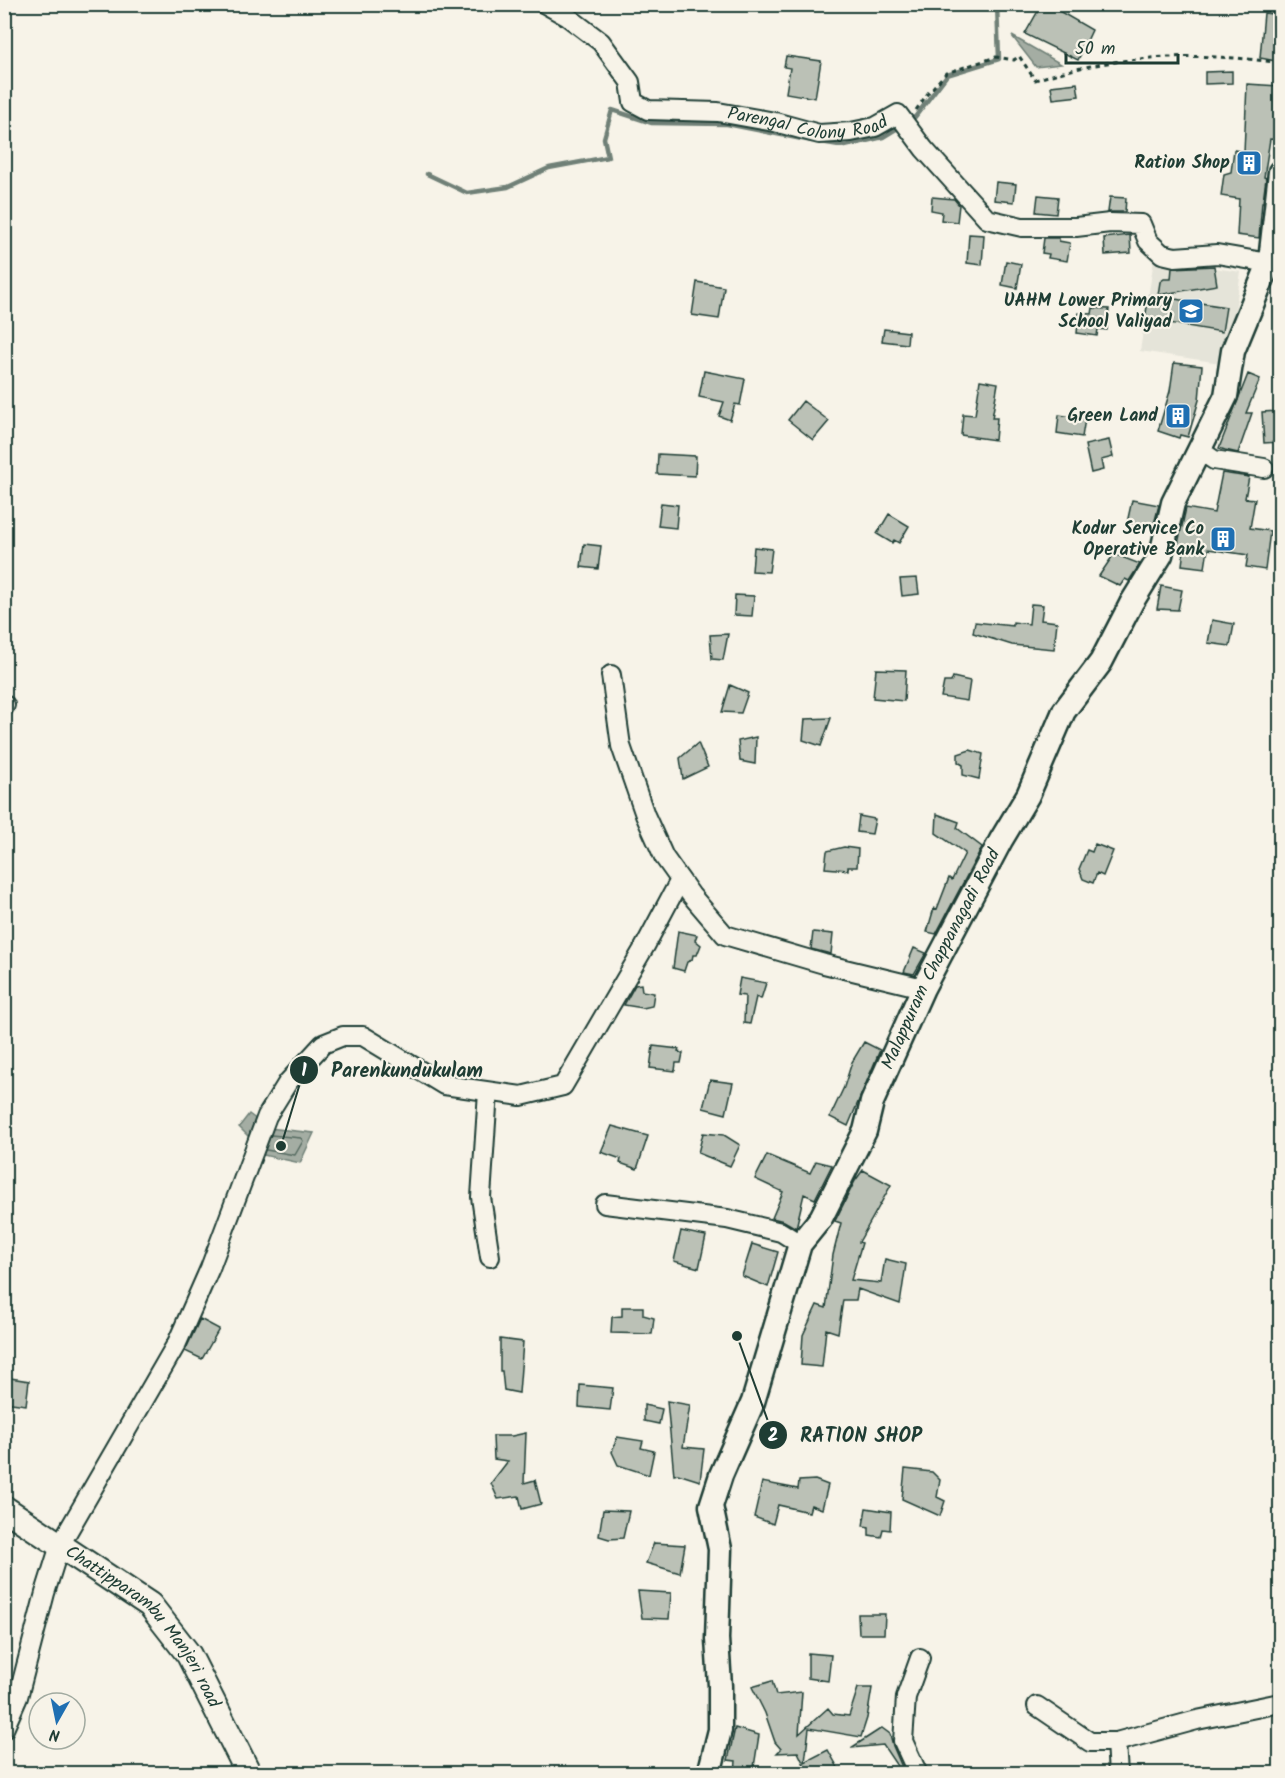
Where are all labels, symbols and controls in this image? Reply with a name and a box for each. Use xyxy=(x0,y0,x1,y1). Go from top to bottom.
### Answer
scale bar xyxy=(1066,27,1178,65)
text: 50 m xyxy=(1075,35,1115,64)
street label: Parengal Colony Road xyxy=(725,99,895,148)
building icon: Ration Shop xyxy=(1234,148,1264,178)
place label: Ration Shop xyxy=(1134,149,1230,178)
place label: UAHM Lower Primary School Valiyad xyxy=(1004,287,1173,337)
school or university icon: UAHM Lower Primary School Valiyad xyxy=(1176,296,1206,326)
building icon: Green Land xyxy=(1163,401,1193,431)
place label: Green Land xyxy=(1068,402,1158,431)
place label: Kodur Service Co Operative Bank xyxy=(1072,515,1205,565)
building icon: Kodur Service Co Operative Bank xyxy=(1208,524,1238,554)
street label: Malappuram Chappanagadi Road xyxy=(874,843,1009,1074)
callout: Parenkundukulam xyxy=(289,1051,495,1089)
text: Parenkundukulam xyxy=(331,1056,483,1088)
text: 1 xyxy=(301,1057,307,1086)
callout: RATION SHOP xyxy=(758,1416,934,1454)
text: RATION SHOP xyxy=(800,1421,923,1453)
text: 2 xyxy=(768,1422,778,1451)
street label: Chattipparambu Manjeri road xyxy=(59,1538,228,1714)
north arrow xyxy=(27,1691,87,1751)
text: N xyxy=(48,1721,62,1747)

